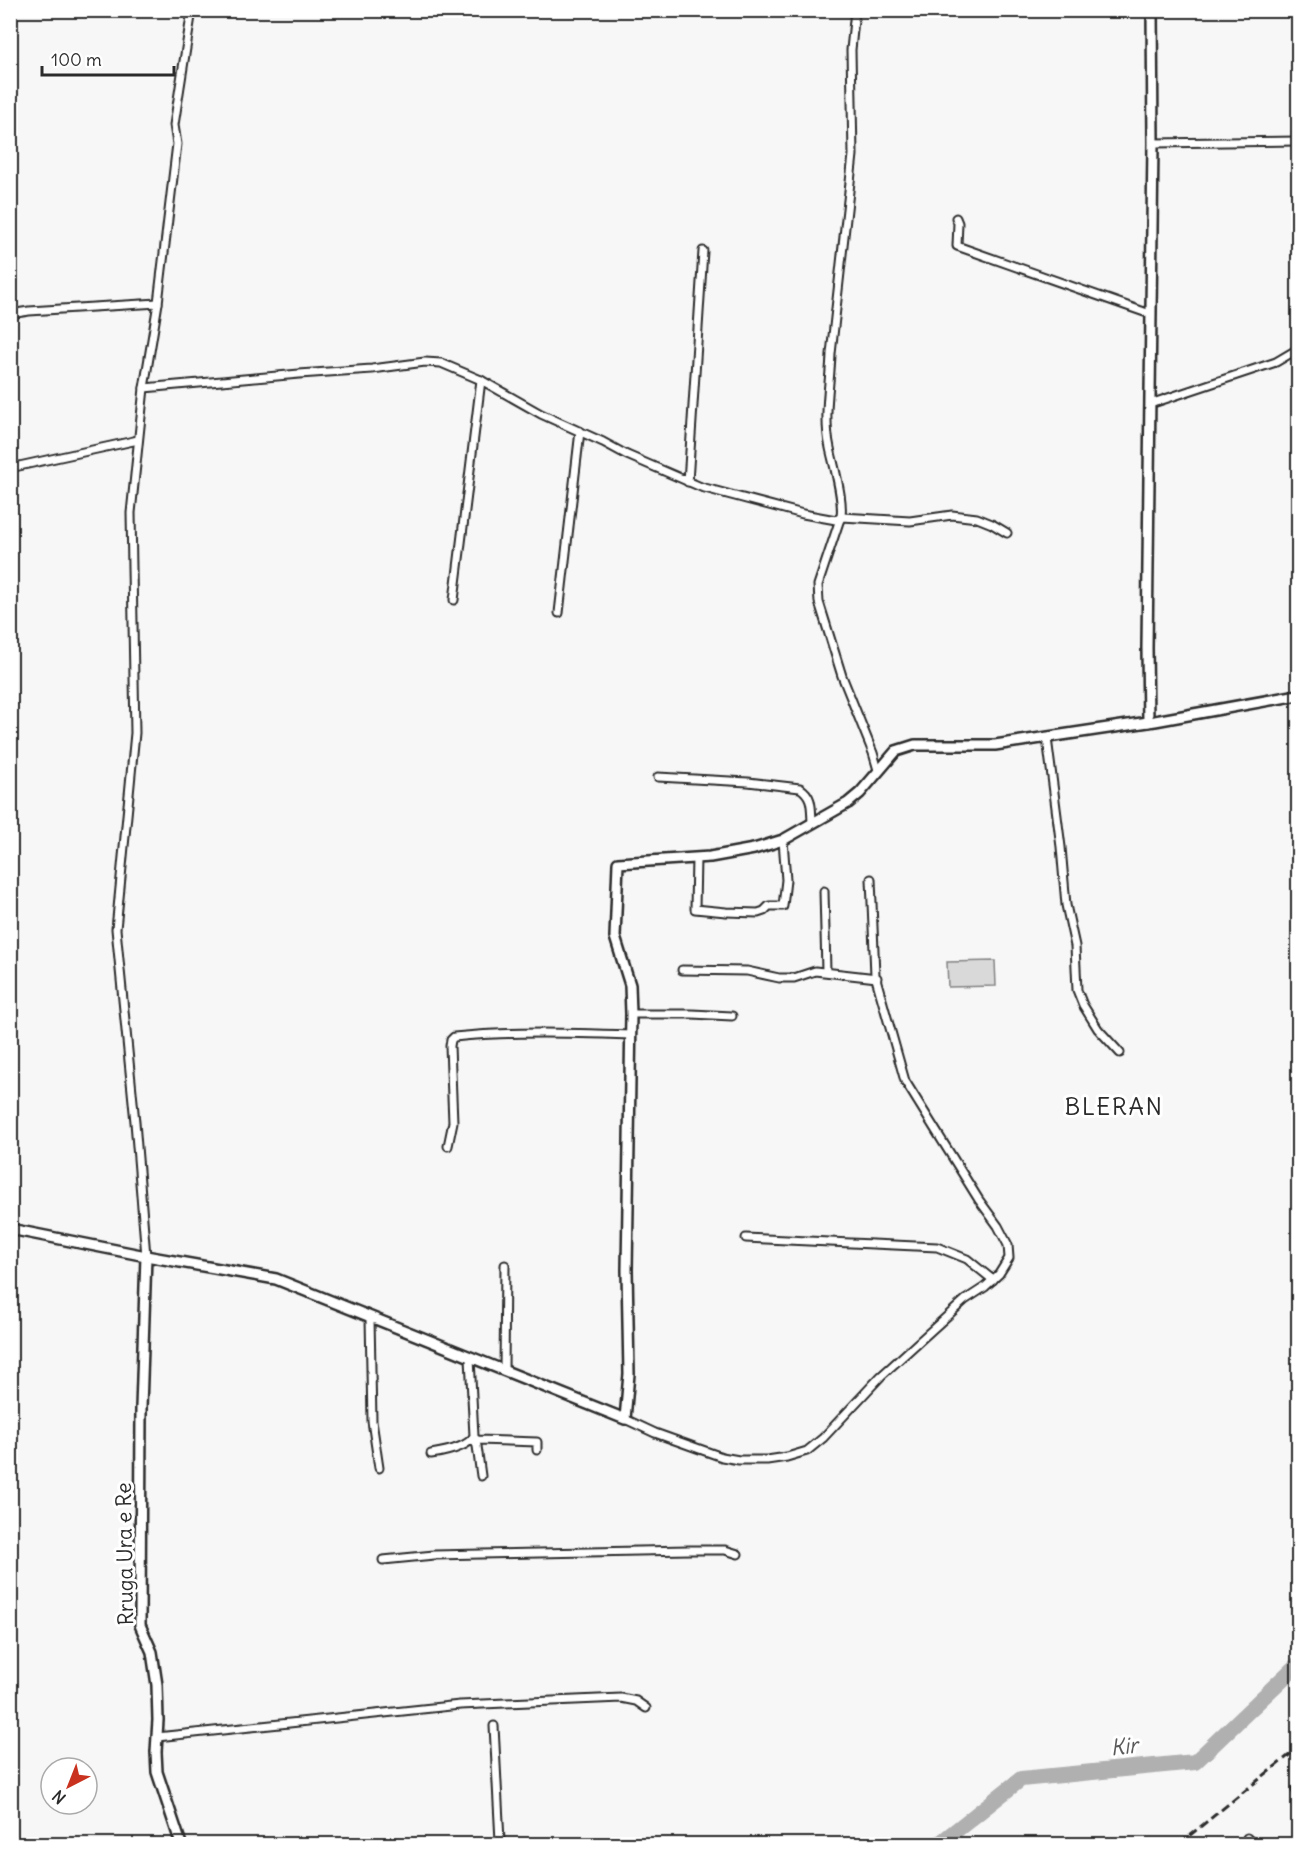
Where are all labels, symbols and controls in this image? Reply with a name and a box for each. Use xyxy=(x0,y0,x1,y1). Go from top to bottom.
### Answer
scale bar xyxy=(42,39,174,77)
text: 100 m xyxy=(51,48,102,71)
district label: BLERAN xyxy=(1064,1091,1164,1121)
street label: Rruga Ura e Re xyxy=(110,1482,139,1626)
water label: Kir xyxy=(1109,1730,1142,1761)
north arrow xyxy=(39,1756,99,1816)
text: N xyxy=(48,1786,70,1808)

